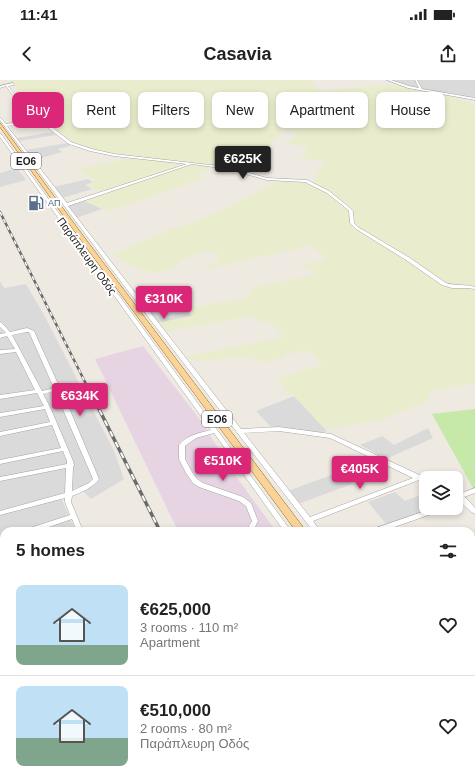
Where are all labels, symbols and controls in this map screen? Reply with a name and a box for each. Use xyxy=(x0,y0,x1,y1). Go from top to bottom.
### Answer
text: 11:41 xyxy=(20,6,58,23)
icon: back xyxy=(16,43,38,65)
icon: share xyxy=(437,43,459,65)
text: Casavia xyxy=(203,44,272,64)
chip: Buy xyxy=(12,92,64,128)
chip: Rent xyxy=(72,92,130,128)
chip: Filters xyxy=(138,92,204,128)
chip: New xyxy=(212,92,268,128)
chip: Apartment xyxy=(276,92,368,128)
chip: House xyxy=(376,92,445,128)
pin: €625K xyxy=(215,146,271,180)
text: €625K xyxy=(224,151,262,166)
road number: ΕΟ6 xyxy=(11,153,41,169)
fuel station icon: ΑΠ xyxy=(27,194,45,212)
place label: ΑΠ xyxy=(48,198,61,208)
street label: Παράπλευρη Οδός xyxy=(55,215,119,297)
pin: €310K xyxy=(136,286,192,320)
text: €310K xyxy=(145,291,183,306)
pin: €634K xyxy=(52,383,108,417)
text: €634K xyxy=(61,388,99,403)
road number: ΕΟ6 xyxy=(202,411,232,427)
pin: €510K xyxy=(195,448,251,482)
text: €510K xyxy=(204,453,242,468)
pin: €405K xyxy=(332,456,388,490)
text: €405K xyxy=(341,461,379,476)
map controls xyxy=(419,471,463,515)
button: layers xyxy=(419,471,463,515)
icon: filters xyxy=(437,540,459,562)
text: 5 homes xyxy=(16,541,85,560)
text: €625,000 xyxy=(140,600,211,619)
icon: home xyxy=(48,601,96,649)
icon: heart xyxy=(437,614,459,636)
text: 3 rooms · 110 m² xyxy=(140,620,238,635)
text: Apartment xyxy=(140,635,200,650)
text: €510,000 xyxy=(140,701,211,720)
icon: home xyxy=(48,702,96,750)
icon: heart xyxy=(437,715,459,737)
text: 2 rooms · 80 m² xyxy=(140,721,232,736)
text: Παράπλευρη Οδός xyxy=(140,736,249,751)

